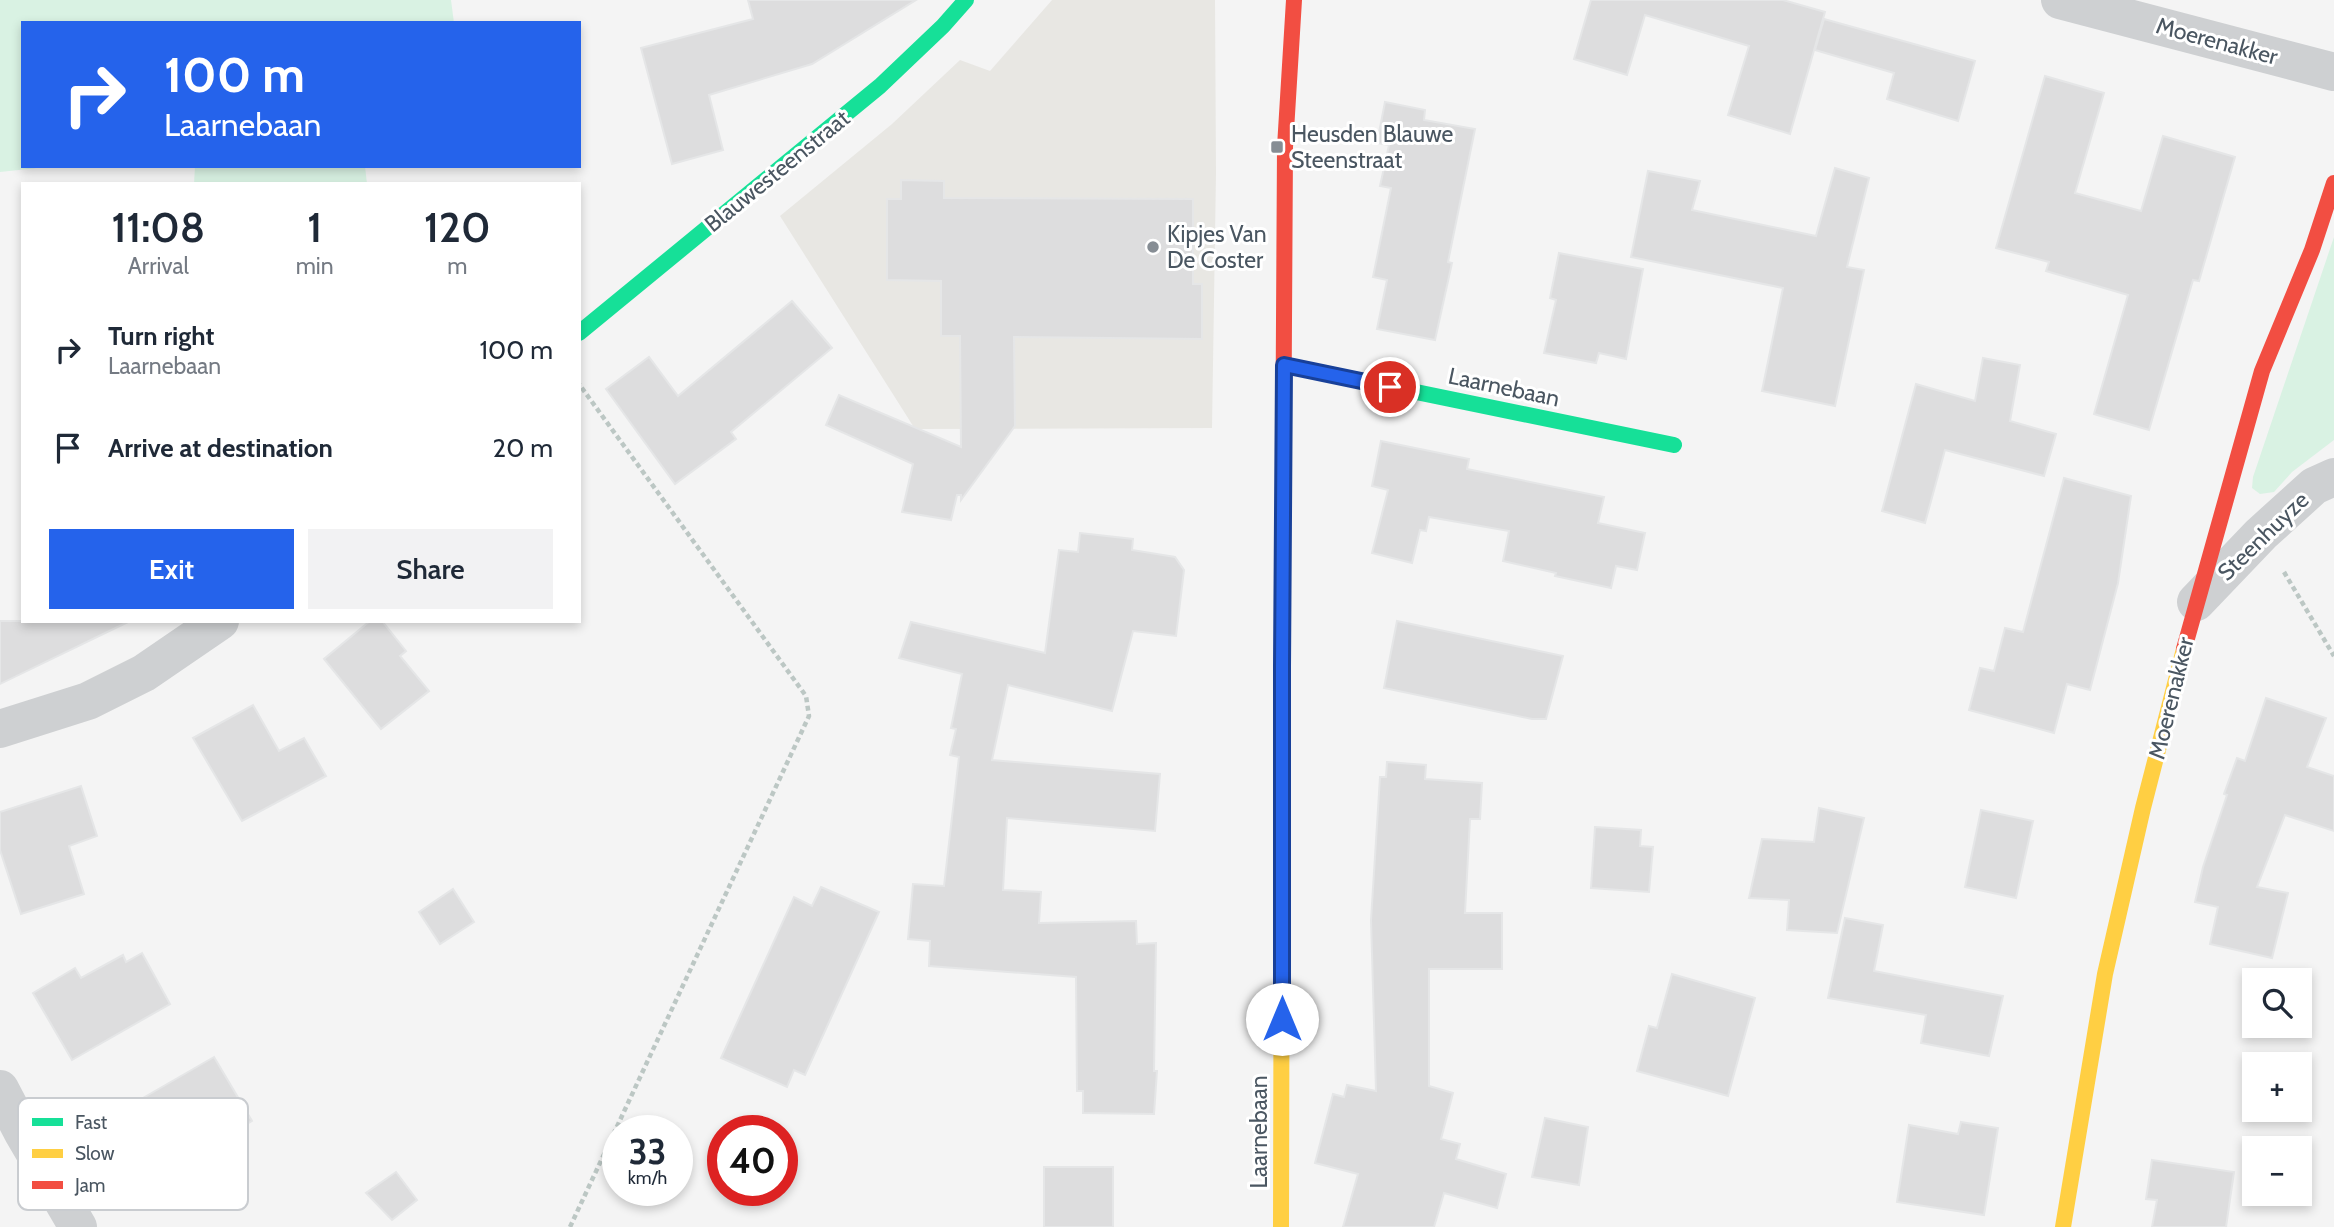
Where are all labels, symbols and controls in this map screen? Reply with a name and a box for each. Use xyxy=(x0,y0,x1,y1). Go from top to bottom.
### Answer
street label: Moerenakker xyxy=(2153,11,2282,71)
text: 100 m xyxy=(164,45,305,104)
icon: right xyxy=(49,49,140,140)
street label: Blauwesteenstraat xyxy=(699,104,855,238)
text: Laarnebaan xyxy=(164,105,322,144)
place label: Heusden Blauwe Steenstraat xyxy=(1291,120,1454,174)
marker: Heusden Blauwe Steenstraat xyxy=(1269,139,1285,155)
text: 11:08 xyxy=(111,201,205,253)
text: 1 xyxy=(307,201,322,253)
text: 120 xyxy=(424,201,491,253)
place label: Kipjes Van De Coster xyxy=(1167,220,1267,274)
marker: Kipjes Van De Coster xyxy=(1145,239,1161,255)
text: Arrival xyxy=(128,252,189,280)
text: min xyxy=(296,252,334,280)
text: m xyxy=(447,252,467,280)
text: Turn right xyxy=(108,320,214,352)
icon: right xyxy=(49,331,87,369)
text: 100 m xyxy=(480,334,553,366)
text: Laarnebaan xyxy=(108,352,221,380)
pin xyxy=(1360,357,1420,417)
street label: Laarnebaan xyxy=(1446,362,1562,412)
icon: arrive xyxy=(1371,368,1409,406)
icon: arrive xyxy=(49,429,87,467)
text: Arrive at destination xyxy=(108,432,333,464)
text: 20 m xyxy=(493,432,553,464)
street label: Steenhuyze xyxy=(2212,486,2314,586)
button: Exit xyxy=(49,529,294,609)
button: Share xyxy=(308,529,553,609)
street label: Moerenakker xyxy=(2142,633,2200,762)
map controls xyxy=(2242,968,2312,1206)
button: search xyxy=(2242,968,2312,1038)
position arrow xyxy=(1245,982,1319,1056)
button: + xyxy=(2242,1052,2312,1122)
street label: Laarnebaan xyxy=(1245,1075,1273,1189)
legend xyxy=(18,1098,248,1210)
text: Fast xyxy=(75,1111,108,1134)
speed limit sign: 40 xyxy=(707,1115,798,1206)
text: 33 xyxy=(629,1130,666,1173)
button: − xyxy=(2242,1136,2312,1206)
text: Slow xyxy=(75,1142,115,1165)
text: km/h xyxy=(628,1167,667,1189)
text: Jam xyxy=(74,1174,105,1197)

